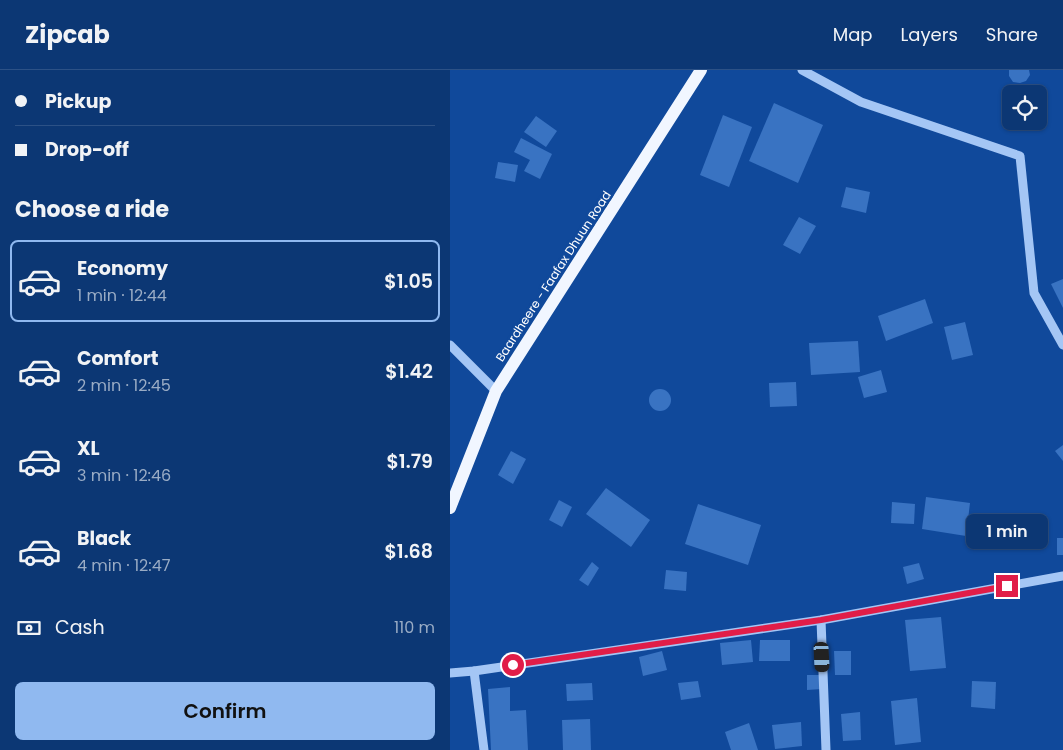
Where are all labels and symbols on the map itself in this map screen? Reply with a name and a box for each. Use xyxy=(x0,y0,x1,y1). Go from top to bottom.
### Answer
street label: Baardheere - Faafax Dhuun Road xyxy=(491,187,615,365)
callout: 1 min xyxy=(966,514,1048,548)
route end xyxy=(996,575,1018,597)
car xyxy=(813,642,830,672)
route start xyxy=(502,654,524,676)

